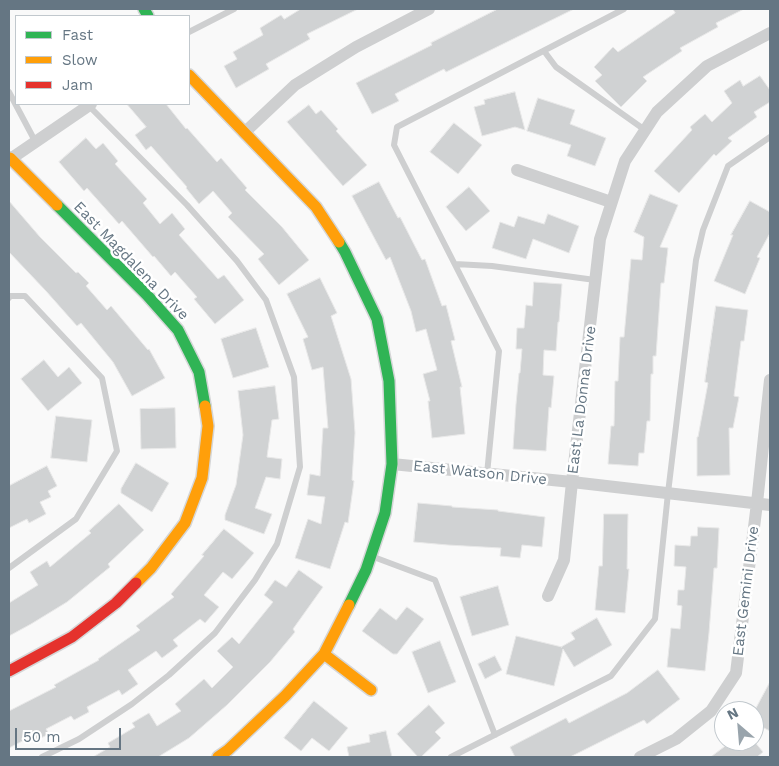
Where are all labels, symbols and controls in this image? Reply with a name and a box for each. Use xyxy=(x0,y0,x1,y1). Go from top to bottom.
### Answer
legend xyxy=(15,15,190,105)
text: Fast xyxy=(62,26,93,44)
text: Slow xyxy=(62,51,98,69)
text: Jam xyxy=(62,76,93,94)
street label: East Magdalena Drive xyxy=(70,198,192,324)
street label: East La Donna Drive xyxy=(564,325,600,475)
street label: East Watson Drive xyxy=(412,457,548,489)
street label: East Gemini Drive xyxy=(729,525,763,657)
north arrow xyxy=(714,701,764,751)
text: N xyxy=(724,704,741,723)
scale bar xyxy=(18,718,124,750)
text: 50 m xyxy=(23,728,60,746)

